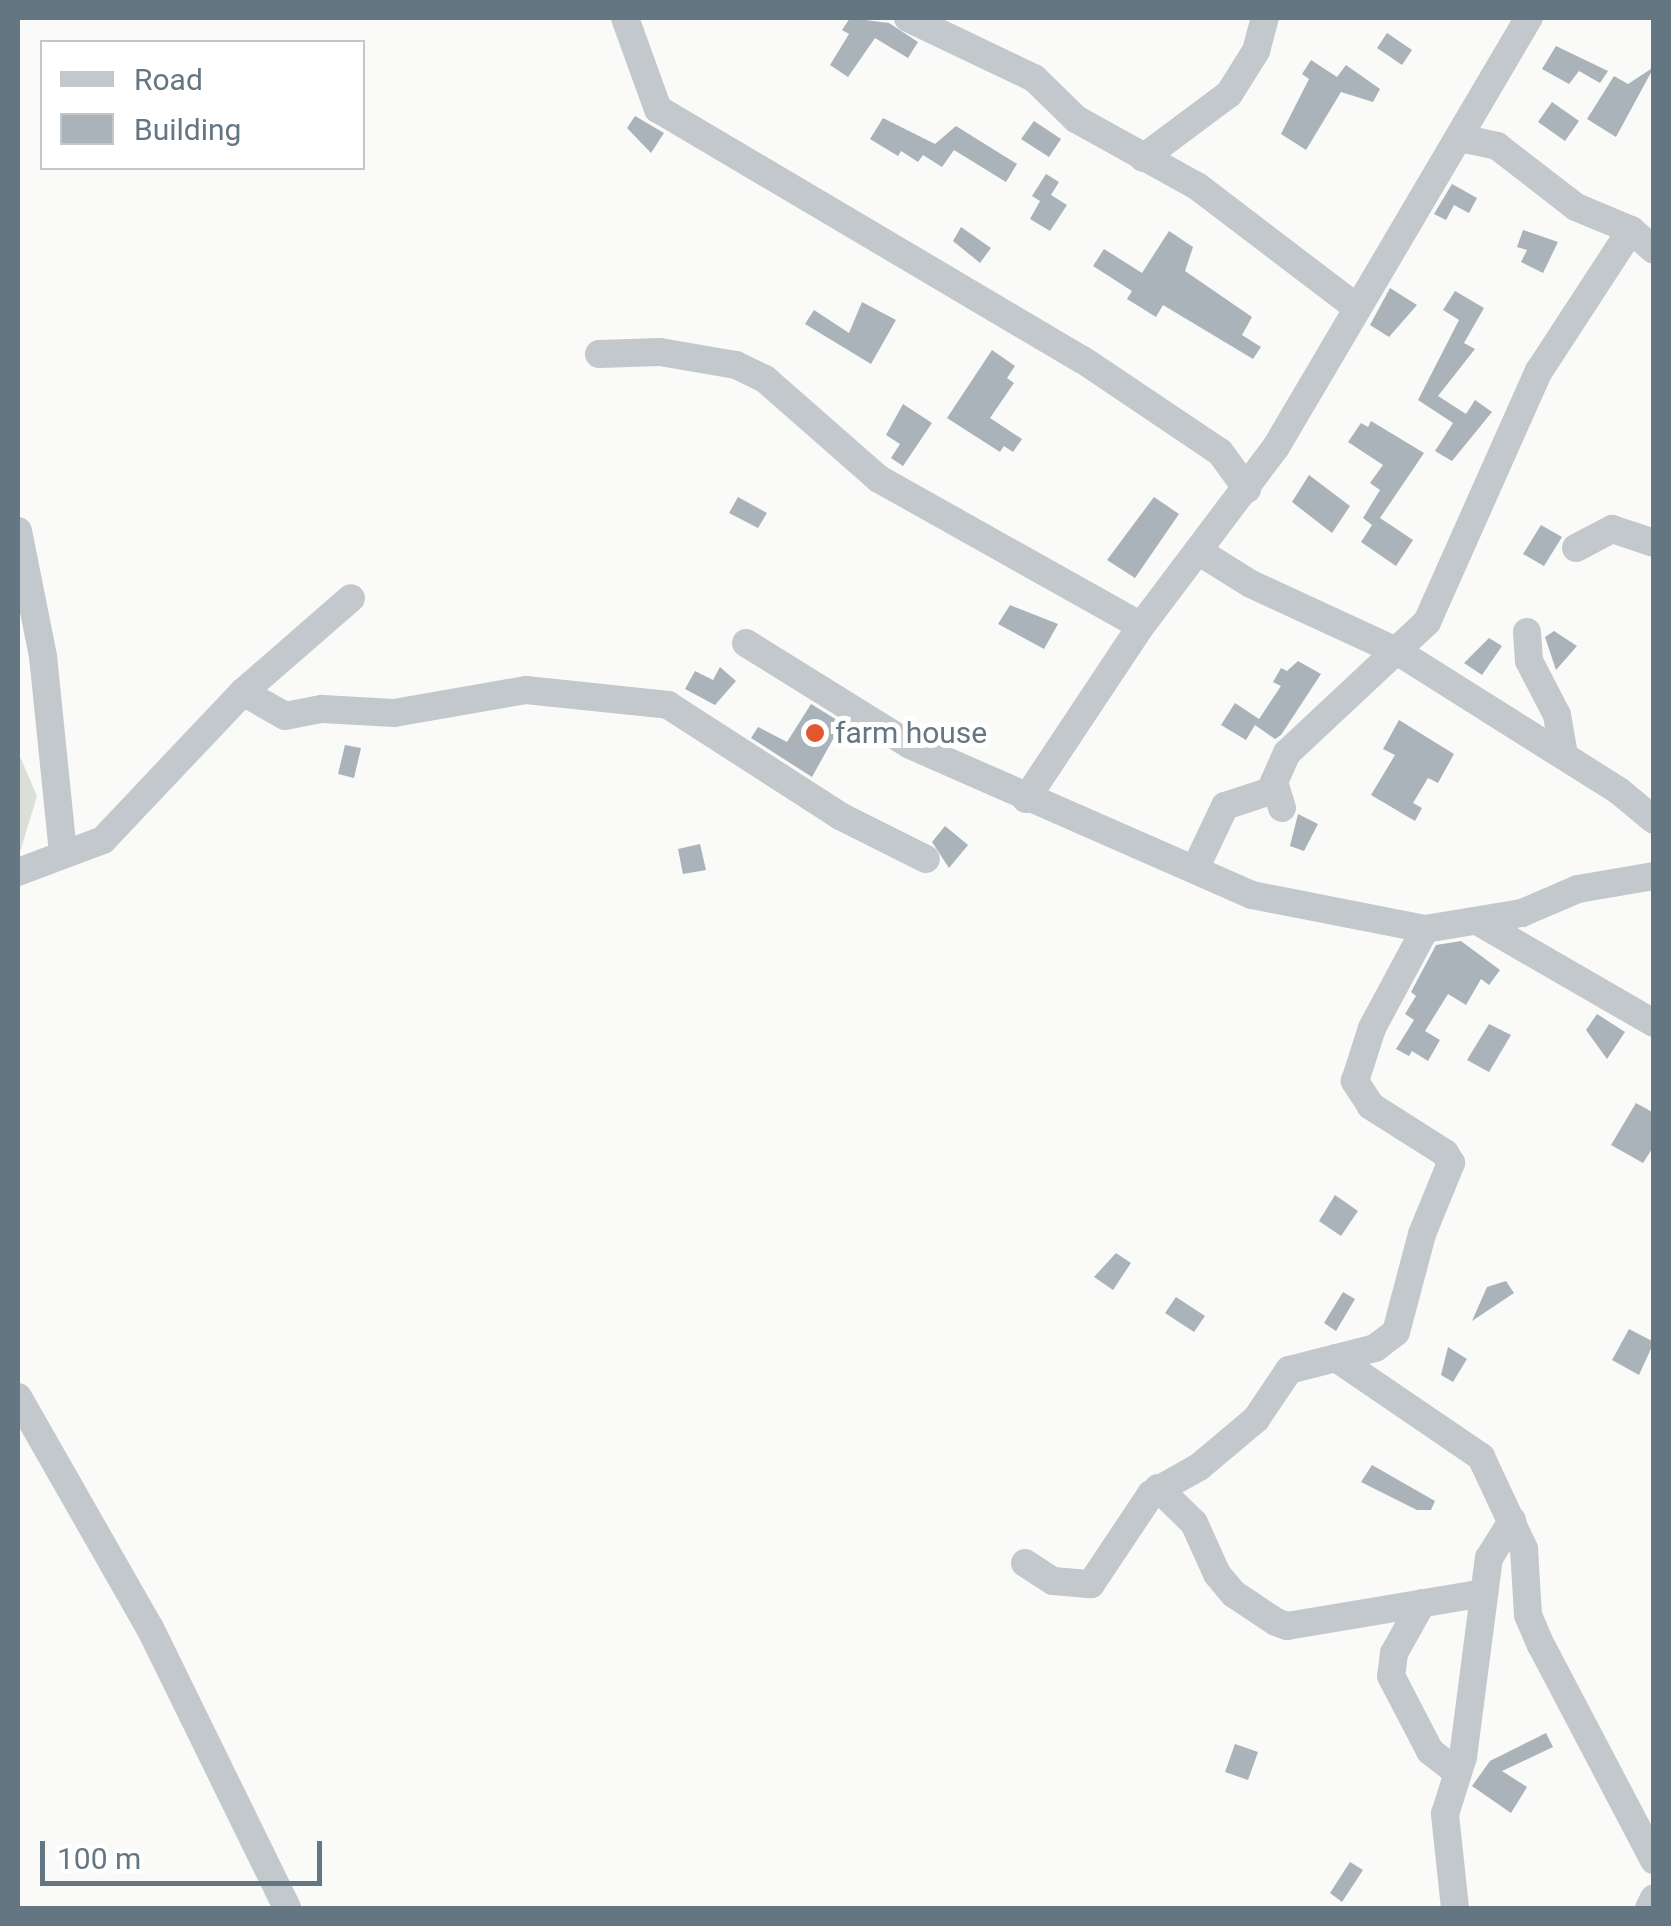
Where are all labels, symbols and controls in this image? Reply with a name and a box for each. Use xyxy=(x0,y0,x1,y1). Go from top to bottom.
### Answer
legend xyxy=(40,40,365,170)
text: Road xyxy=(134,62,203,97)
text: Building xyxy=(134,112,241,147)
place label: farm house xyxy=(835,715,987,751)
marker: farm house xyxy=(804,722,826,744)
scale bar xyxy=(45,1821,328,1883)
text: 100 m xyxy=(57,1841,141,1876)

